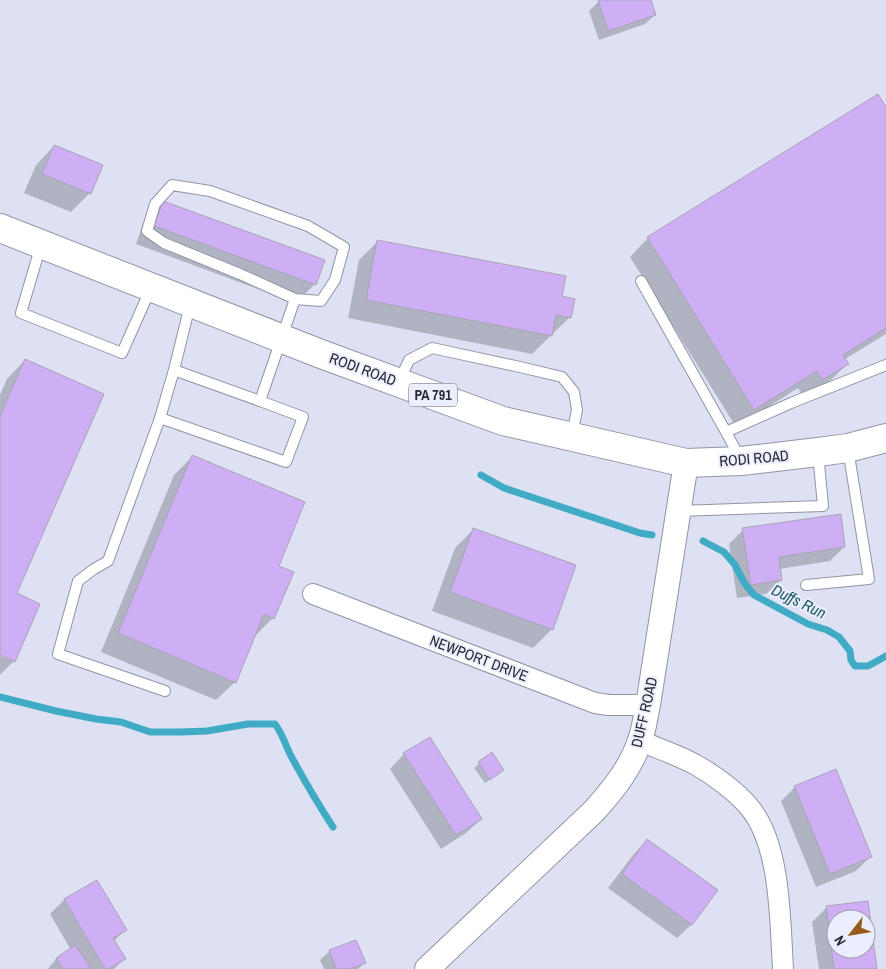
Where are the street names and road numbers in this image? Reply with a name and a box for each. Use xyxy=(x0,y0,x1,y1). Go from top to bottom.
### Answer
street label: RODI ROAD xyxy=(327,347,399,391)
road number: PA 791 xyxy=(409,384,457,406)
street label: RODI ROAD xyxy=(718,444,790,471)
street label: NEWPORT DRIVE xyxy=(427,630,531,686)
street label: DUFF ROAD xyxy=(626,675,662,749)

